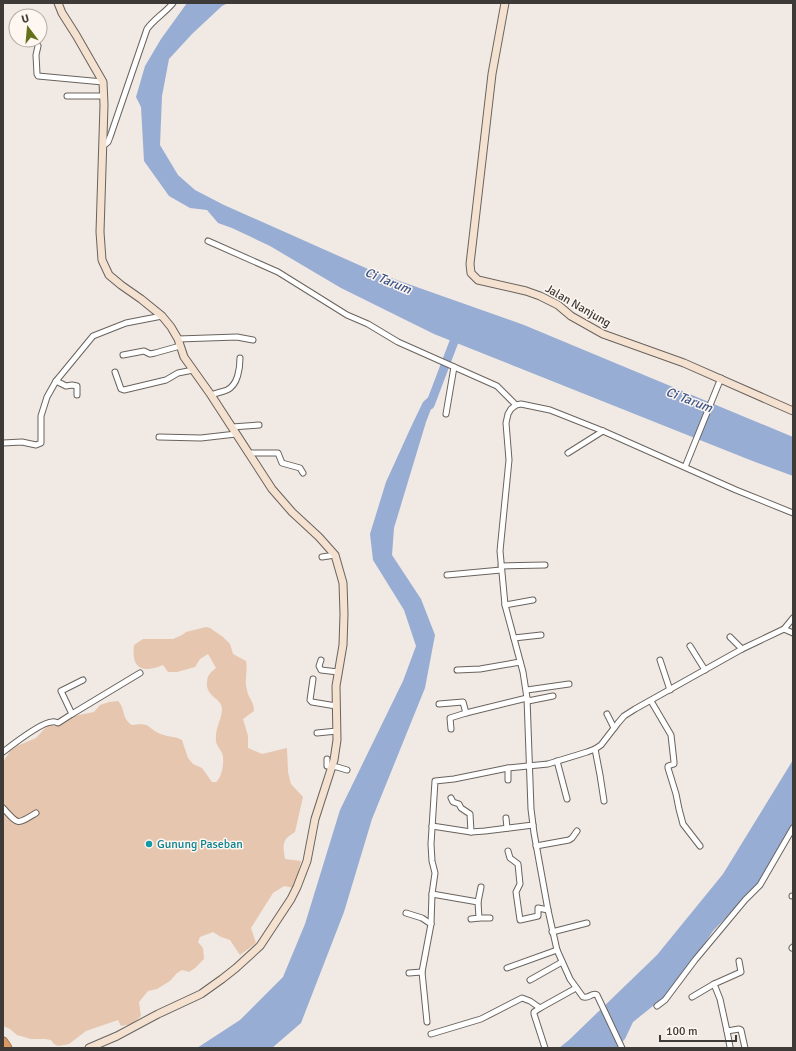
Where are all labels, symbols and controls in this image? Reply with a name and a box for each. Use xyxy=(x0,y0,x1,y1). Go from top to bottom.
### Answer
north arrow xyxy=(8,8,48,48)
text: U xyxy=(20,12,31,26)
water label: Ci Tarum xyxy=(363,264,414,298)
street label: Jalan Nanjung xyxy=(542,281,614,331)
water label: Ci Tarum xyxy=(663,384,715,416)
place label: Gunung Paseban xyxy=(157,837,243,852)
marker: Gunung Paseban xyxy=(144,839,154,849)
scale bar xyxy=(660,1017,736,1043)
text: 100 m xyxy=(666,1024,698,1039)

